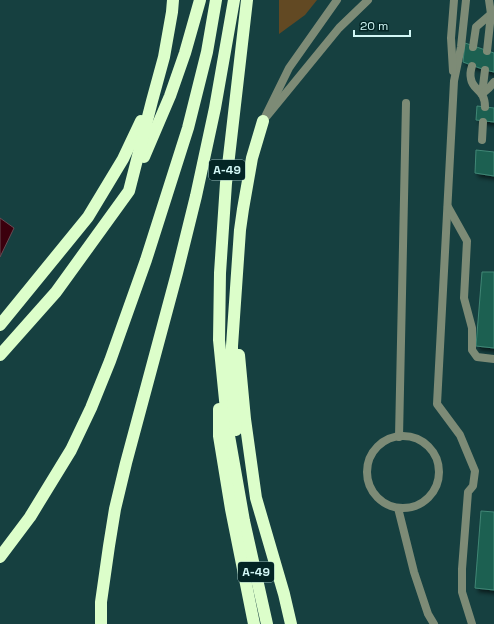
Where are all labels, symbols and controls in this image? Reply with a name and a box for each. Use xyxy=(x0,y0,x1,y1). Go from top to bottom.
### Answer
scale bar xyxy=(354,12,410,38)
text: 20 m xyxy=(360,18,388,34)
road number: A-49 xyxy=(209,160,245,180)
road number: A-49 xyxy=(238,562,274,582)

